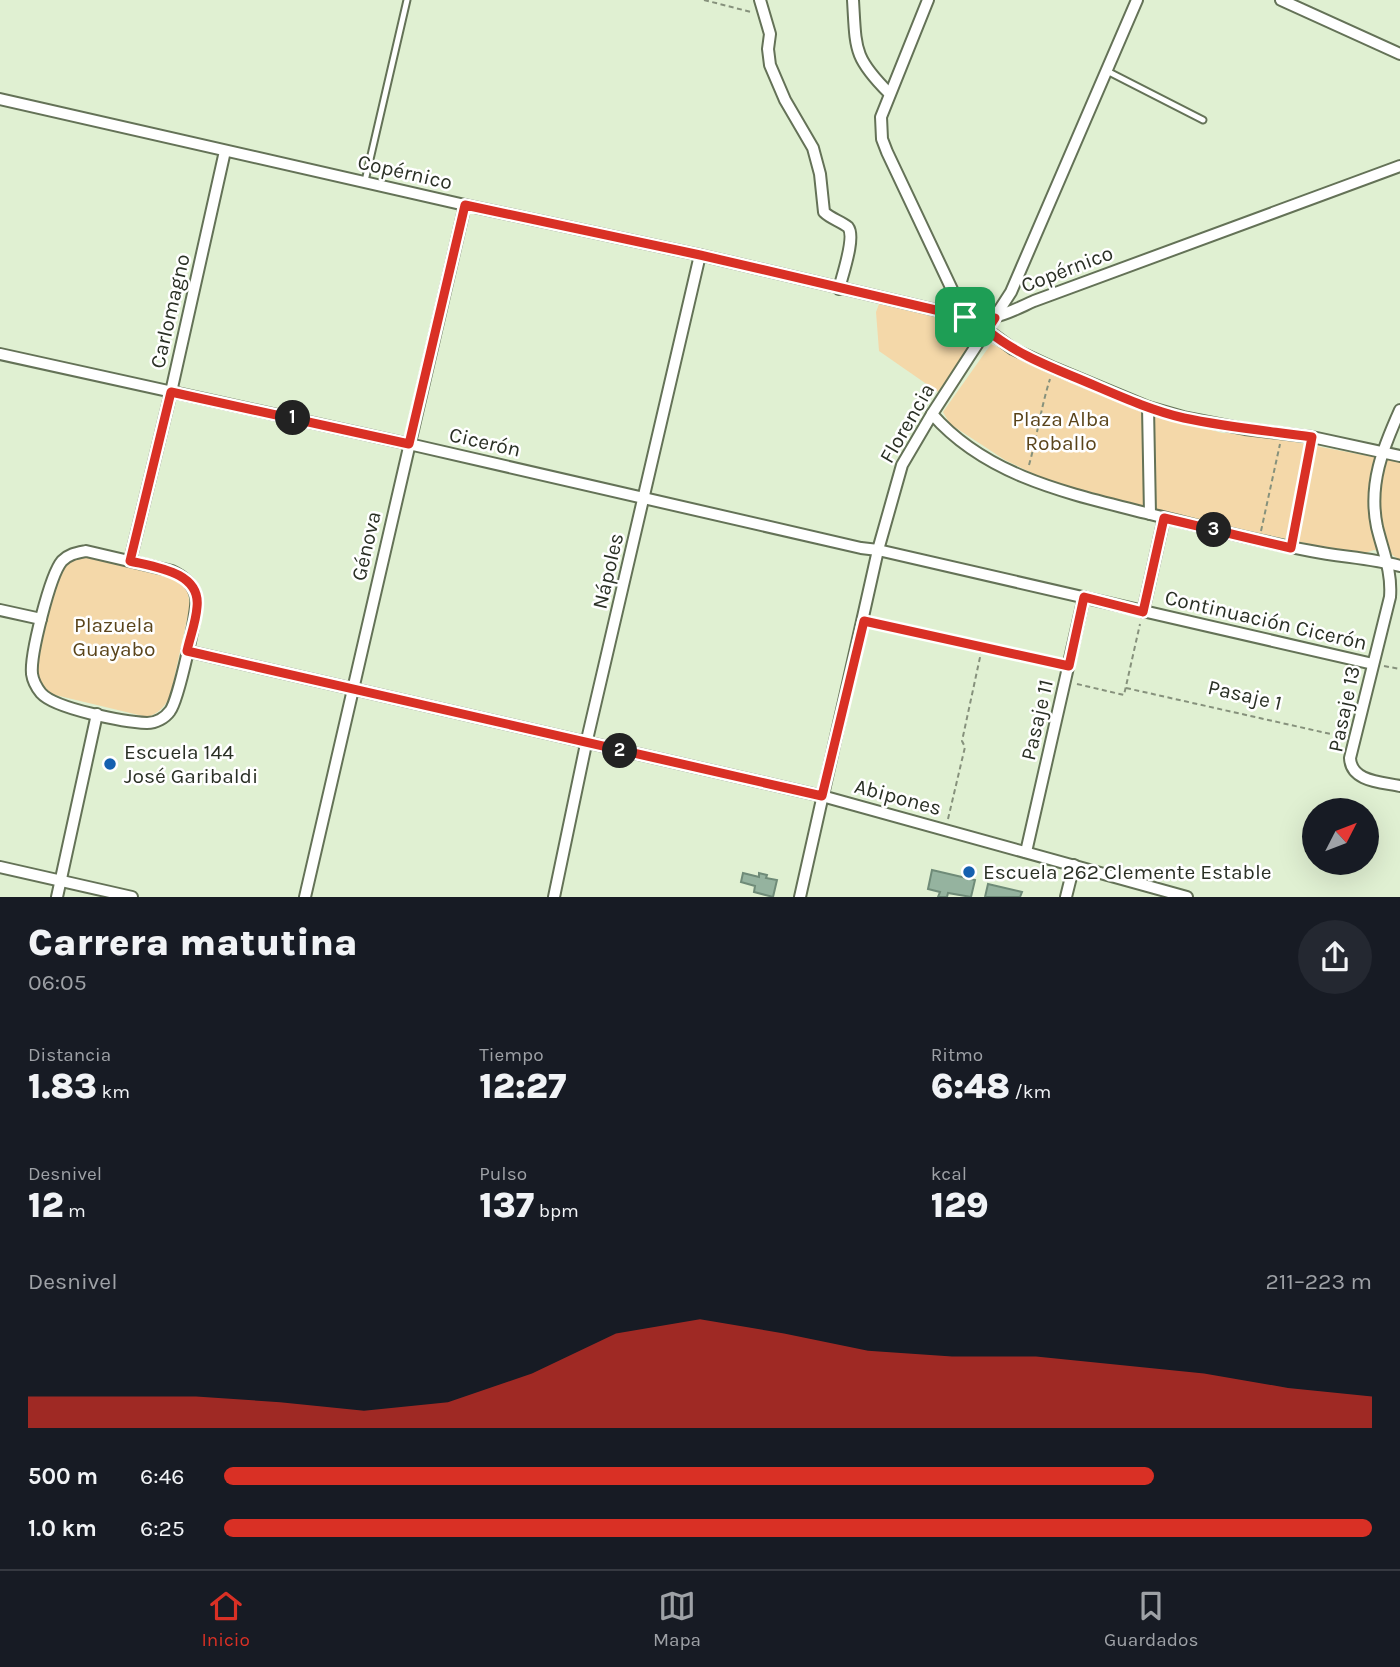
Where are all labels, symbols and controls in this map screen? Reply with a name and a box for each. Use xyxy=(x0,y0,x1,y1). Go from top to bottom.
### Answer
street label: Copérnico xyxy=(355,149,455,195)
street label: Copérnico xyxy=(1018,241,1116,297)
street label: Carlomagno xyxy=(145,251,195,371)
pin xyxy=(935,287,995,347)
icon: arrive xyxy=(946,298,984,336)
street label: Florencia xyxy=(875,379,939,467)
pin: 1 xyxy=(276,400,310,436)
text: 1 xyxy=(289,406,296,428)
park label: Plaza Alba Roballo xyxy=(1012,407,1110,455)
street label: Cicerón xyxy=(447,422,523,462)
street label: Génova xyxy=(346,509,386,583)
pin: 3 xyxy=(1196,512,1232,548)
text: 3 xyxy=(1208,518,1219,540)
street label: Nápoles xyxy=(588,531,628,611)
street label: Continuación Cicerón xyxy=(1163,585,1369,655)
park label: Plazuela Guayabo xyxy=(72,613,156,661)
street label: Pasaje 13 xyxy=(1323,664,1365,754)
street label: Pasaje 1 xyxy=(1206,675,1284,715)
street label: Pasaje 11 xyxy=(1016,677,1058,763)
pin: 2 xyxy=(602,734,638,768)
text: 2 xyxy=(614,739,625,761)
place label: Escuela 144 José Garibaldi xyxy=(124,740,258,788)
marker: Escuela 144 José Garibaldi xyxy=(102,756,118,772)
street label: Abipones xyxy=(852,774,944,820)
north arrow xyxy=(1302,798,1379,875)
map controls xyxy=(1302,798,1379,875)
place label: Escuela 262 Clemente Estable xyxy=(983,860,1272,884)
marker: Escuela 262 Clemente Estable xyxy=(961,864,977,880)
text: Carrera matutina xyxy=(28,920,358,965)
button: share xyxy=(1298,920,1372,994)
text: 06:05 xyxy=(28,969,87,996)
text: Distancia xyxy=(28,1044,111,1066)
text: Tiempo xyxy=(479,1044,544,1066)
text: Ritmo xyxy=(931,1044,983,1066)
text: 1.83 xyxy=(28,1066,97,1107)
text: 12:27 xyxy=(479,1066,566,1107)
text: 6:48 xyxy=(931,1066,1010,1107)
text: km xyxy=(97,1081,130,1103)
text: /km xyxy=(1010,1081,1051,1103)
text: Desnivel xyxy=(28,1163,102,1185)
text: Pulso xyxy=(479,1163,527,1185)
text: kcal xyxy=(931,1163,967,1185)
text: 12 xyxy=(28,1185,64,1226)
text: 137 xyxy=(479,1185,534,1226)
text: 129 xyxy=(931,1185,989,1226)
text: m xyxy=(64,1200,86,1222)
text: bpm xyxy=(534,1200,579,1222)
text: Desnivel xyxy=(28,1268,118,1295)
text: 211–223 m xyxy=(1265,1268,1372,1295)
text: 500 m xyxy=(28,1463,98,1490)
text: 6:46 xyxy=(140,1463,184,1490)
text: 1.0 km xyxy=(28,1515,97,1542)
text: 6:25 xyxy=(140,1515,185,1542)
tab: Inicio xyxy=(202,1587,250,1651)
tab: Mapa xyxy=(653,1587,701,1651)
tab: Guardados xyxy=(1104,1587,1198,1651)

